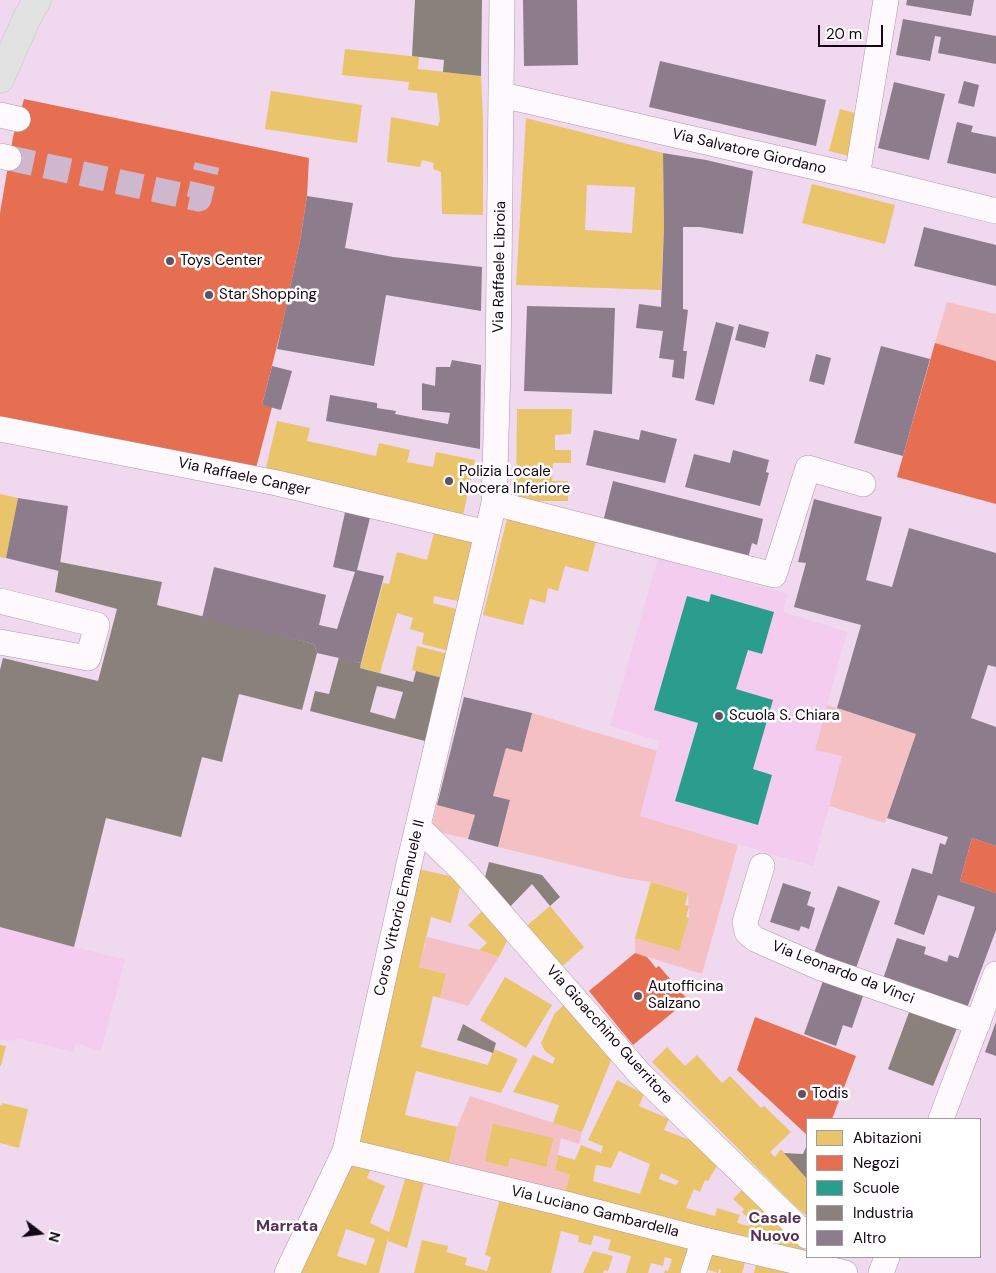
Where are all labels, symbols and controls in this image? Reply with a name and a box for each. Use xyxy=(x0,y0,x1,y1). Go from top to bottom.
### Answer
scale bar xyxy=(821,15,886,47)
text: 20 m xyxy=(826,24,862,44)
street label: Via Salvatore Giordano xyxy=(670,125,828,179)
street label: Via Raffaele Libroia xyxy=(490,201,510,333)
place label: Toys Center xyxy=(180,252,262,270)
marker: Toys Center xyxy=(164,255,176,267)
place label: Star Shopping xyxy=(219,286,317,304)
marker: Star Shopping xyxy=(203,289,215,301)
street label: Via Raffaele Canger xyxy=(176,454,312,500)
place label: Polizia Locale Nocera Inferiore xyxy=(459,463,570,498)
marker: Polizia Locale Nocera Inferiore xyxy=(443,475,455,487)
place label: Scuola S. Chiara xyxy=(729,707,840,725)
marker: Scuola S. Chiara xyxy=(713,710,725,722)
street label: Corso Vittorio Emanuele II xyxy=(371,818,429,998)
street label: Via Leonardo da Vinci xyxy=(769,938,917,1008)
street label: Via Gioacchino Guerritore xyxy=(542,962,676,1108)
place label: Autofficina Salzano xyxy=(648,978,723,1013)
marker: Autofficina Salzano xyxy=(632,990,644,1002)
place label: Todis xyxy=(812,1085,848,1103)
marker: Todis xyxy=(796,1088,808,1100)
legend xyxy=(806,1118,981,1258)
text: Abitazioni xyxy=(853,1128,922,1148)
text: Negozi xyxy=(853,1153,899,1173)
text: Scuole xyxy=(853,1178,900,1198)
street label: Via Luciano Gambardella xyxy=(509,1182,681,1242)
text: Industria xyxy=(853,1203,914,1223)
north arrow xyxy=(15,1208,65,1258)
district label: Casale Nuovo xyxy=(749,1209,801,1247)
district label: Marrata xyxy=(256,1217,318,1237)
text: Altro xyxy=(853,1228,886,1248)
text: N xyxy=(44,1230,65,1244)

